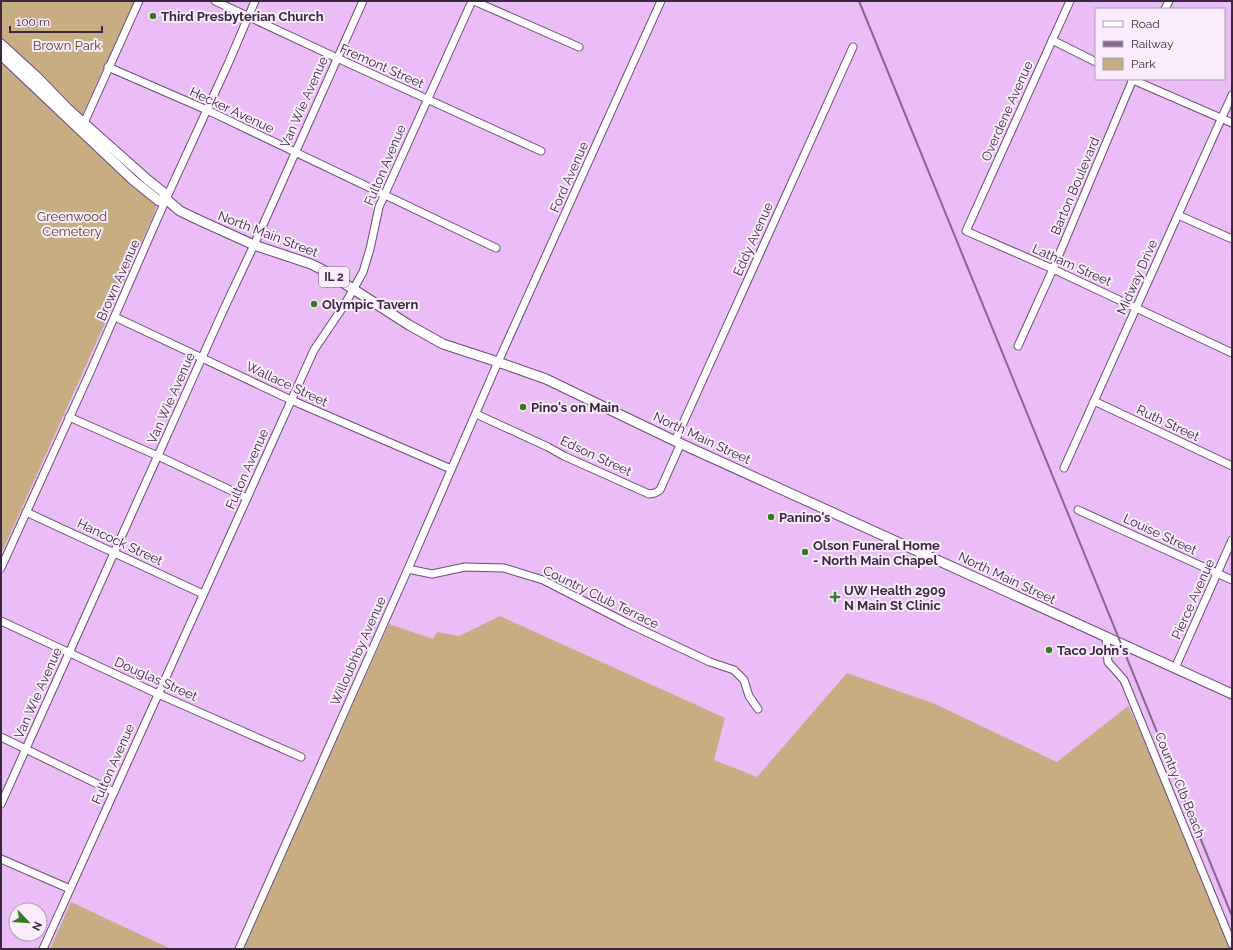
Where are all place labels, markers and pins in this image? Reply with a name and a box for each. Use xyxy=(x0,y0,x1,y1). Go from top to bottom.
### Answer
place label: Third Presbyterian Church xyxy=(161,9,324,24)
marker: Third Presbyterian Church xyxy=(148,11,158,21)
place label: Olympic Tavern xyxy=(322,297,418,312)
marker: Olympic Tavern xyxy=(309,299,319,309)
place label: Pino's on Main xyxy=(531,400,619,415)
marker: Pino's on Main xyxy=(518,402,528,412)
place label: Panino's xyxy=(779,510,831,525)
marker: Panino's xyxy=(766,512,776,522)
place label: Olson Funeral Home - North Main Chapel xyxy=(813,538,940,568)
marker: Olson Funeral Home - North Main Chapel xyxy=(800,547,810,557)
place label: UW Health 2909 N Main St Clinic xyxy=(844,583,946,613)
marker: UW Health 2909 N Main St Clinic xyxy=(829,591,841,603)
place label: Taco John's xyxy=(1057,643,1129,658)
marker: Taco John's xyxy=(1044,645,1054,655)

